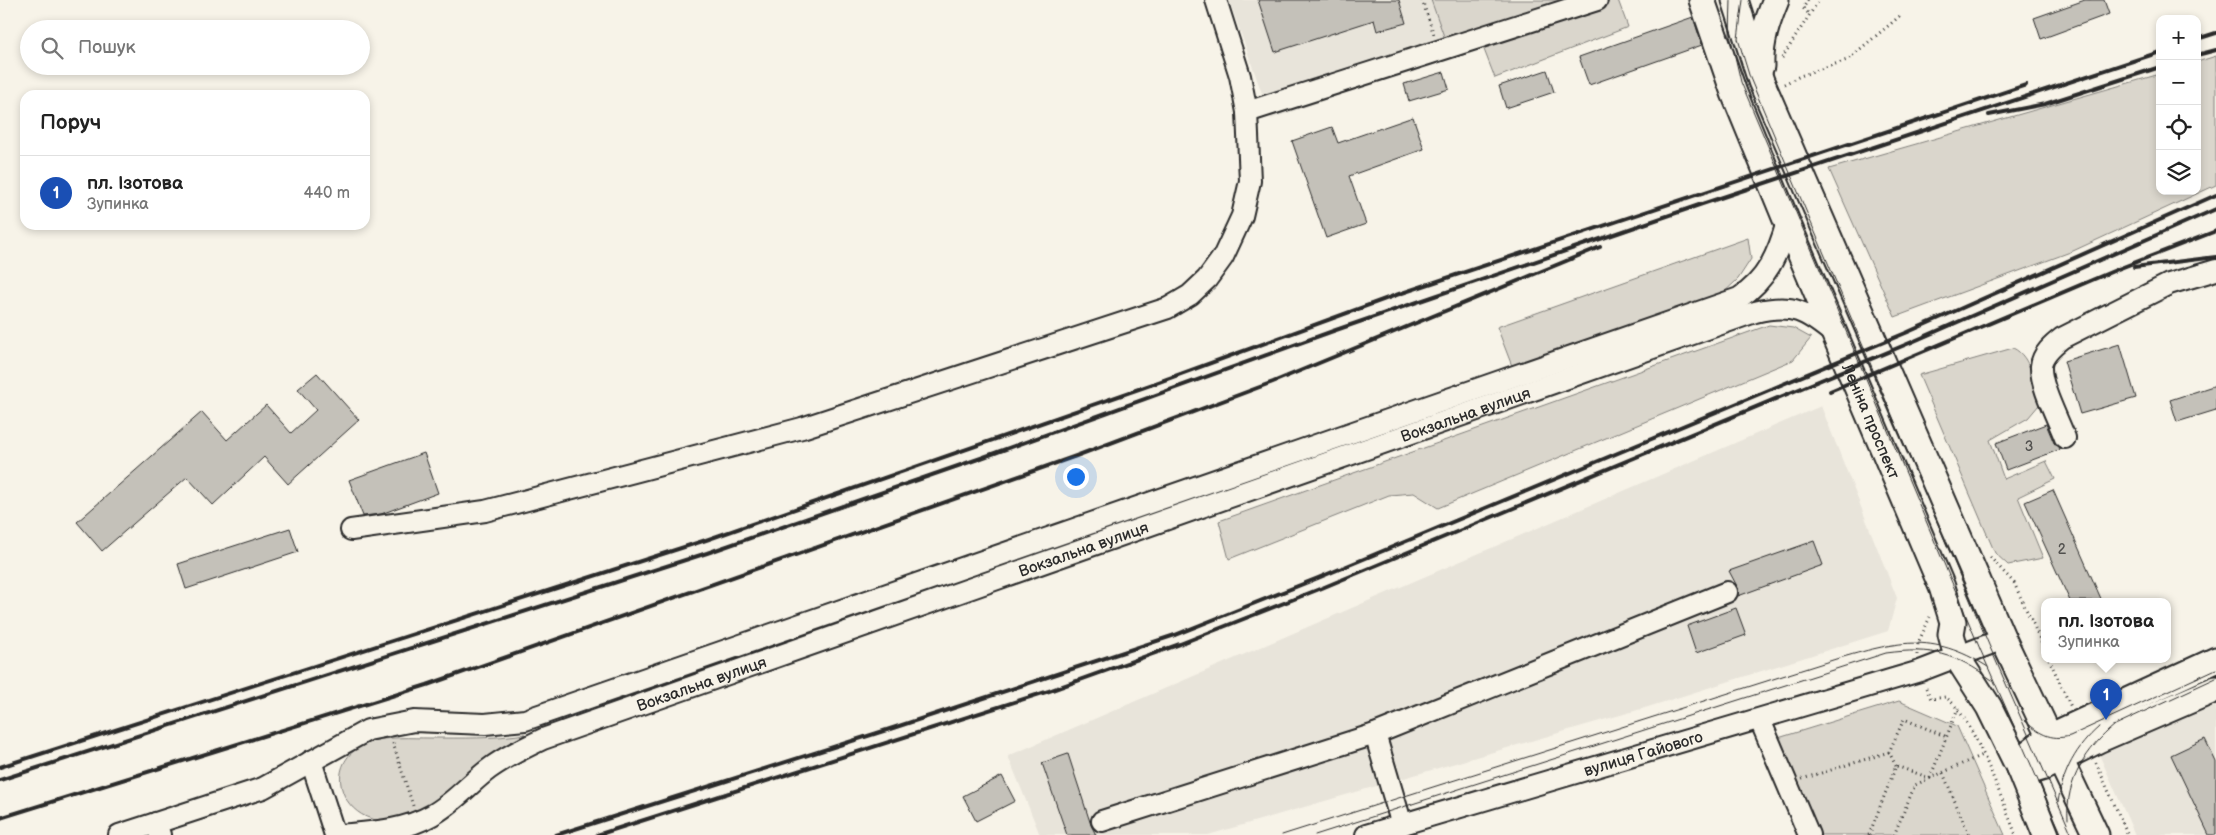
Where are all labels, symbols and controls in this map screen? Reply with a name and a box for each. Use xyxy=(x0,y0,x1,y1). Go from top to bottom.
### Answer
map controls xyxy=(2156,15,2201,195)
button: + xyxy=(2156,15,2201,60)
search box xyxy=(20,20,370,75)
icon: search xyxy=(38,34,66,62)
text: Пошук xyxy=(78,36,136,59)
button: − xyxy=(2156,60,2201,105)
button: locate xyxy=(2156,105,2201,150)
text: Поруч xyxy=(40,110,101,135)
button: layers xyxy=(2156,150,2201,195)
text: пл. Ізотова xyxy=(87,172,183,195)
text: 1 xyxy=(53,184,59,203)
text: 440 m xyxy=(304,184,350,203)
text: Зупинка xyxy=(87,195,149,214)
street label: Леніна проспект xyxy=(1837,360,1903,483)
street label: Вокзальна вулиця xyxy=(1398,384,1533,447)
house number: 3 xyxy=(2025,438,2033,455)
your location xyxy=(1063,464,1089,490)
street label: Вокзальна вулиця xyxy=(1016,518,1151,582)
house number: 2 xyxy=(2058,541,2067,558)
popup xyxy=(2041,598,2171,663)
text: пл. Ізотова xyxy=(2058,610,2154,633)
text: Зупинка xyxy=(2058,633,2120,652)
street label: Вокзальна вулиця xyxy=(634,653,769,716)
pin: 1 xyxy=(2090,679,2122,720)
street label: вулиця Гайового xyxy=(1582,728,1705,781)

